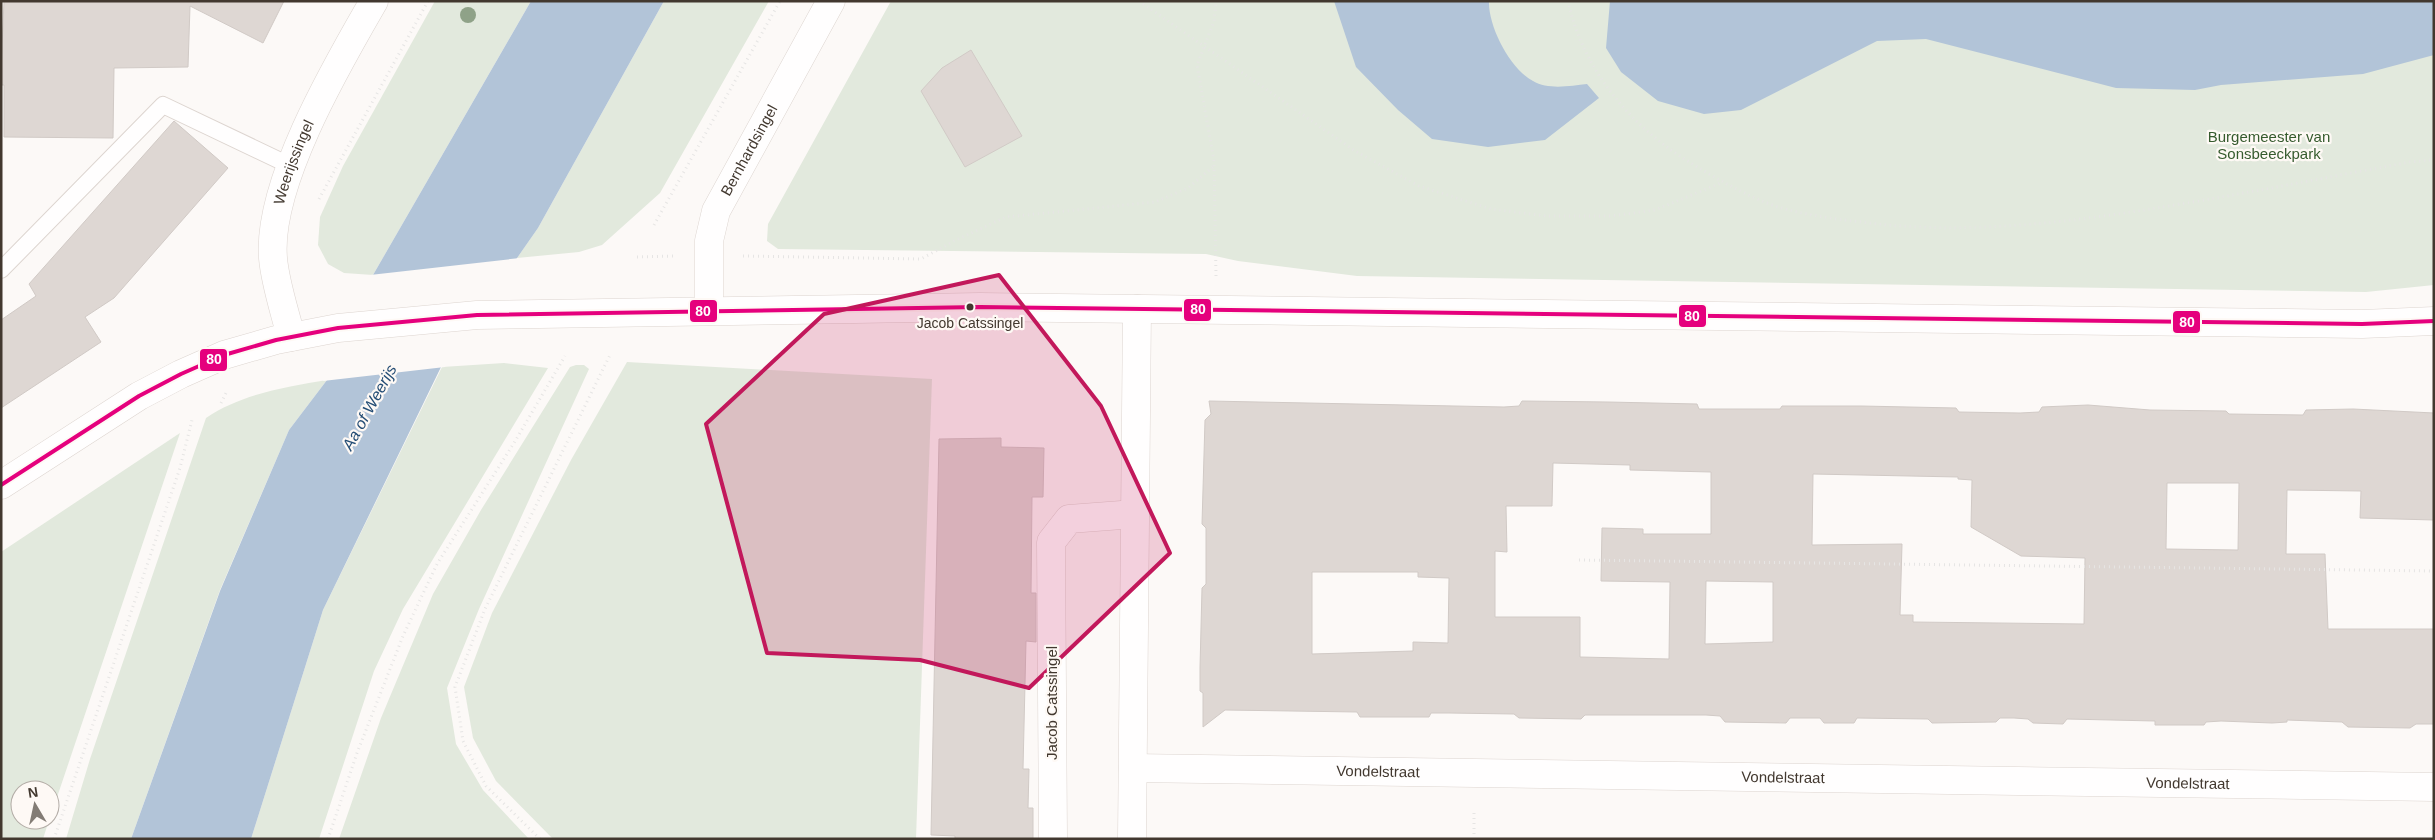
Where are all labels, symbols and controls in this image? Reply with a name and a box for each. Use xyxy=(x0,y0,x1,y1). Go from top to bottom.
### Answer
street label: Bernhardsingel xyxy=(717,102,780,198)
street label: Weerijssingel xyxy=(270,117,317,206)
park label: Burgemeester van Sonsbeeckpark xyxy=(2208,128,2330,162)
line badge: 80 xyxy=(1183,298,1212,322)
line badge: 80 xyxy=(689,299,718,323)
text: 80 xyxy=(1190,301,1206,317)
marker: Jacob Catssingel xyxy=(965,302,975,312)
text: 80 xyxy=(695,303,711,319)
line badge: 80 xyxy=(1678,304,1707,328)
text: 80 xyxy=(1684,308,1700,324)
line badge: 80 xyxy=(2172,310,2201,334)
text: 80 xyxy=(2179,314,2195,330)
place label: Jacob Catssingel xyxy=(917,315,1023,331)
line badge: 80 xyxy=(199,348,228,372)
text: 80 xyxy=(206,351,222,367)
water label: Aa of Weerijs xyxy=(339,362,400,454)
street label: Jacob Catssingel xyxy=(1043,646,1060,760)
street label: Vondelstraat xyxy=(1336,762,1421,780)
street label: Vondelstraat xyxy=(1741,768,1826,786)
street label: Vondelstraat xyxy=(2146,774,2231,792)
north arrow xyxy=(10,780,60,830)
text: N xyxy=(27,783,39,801)

